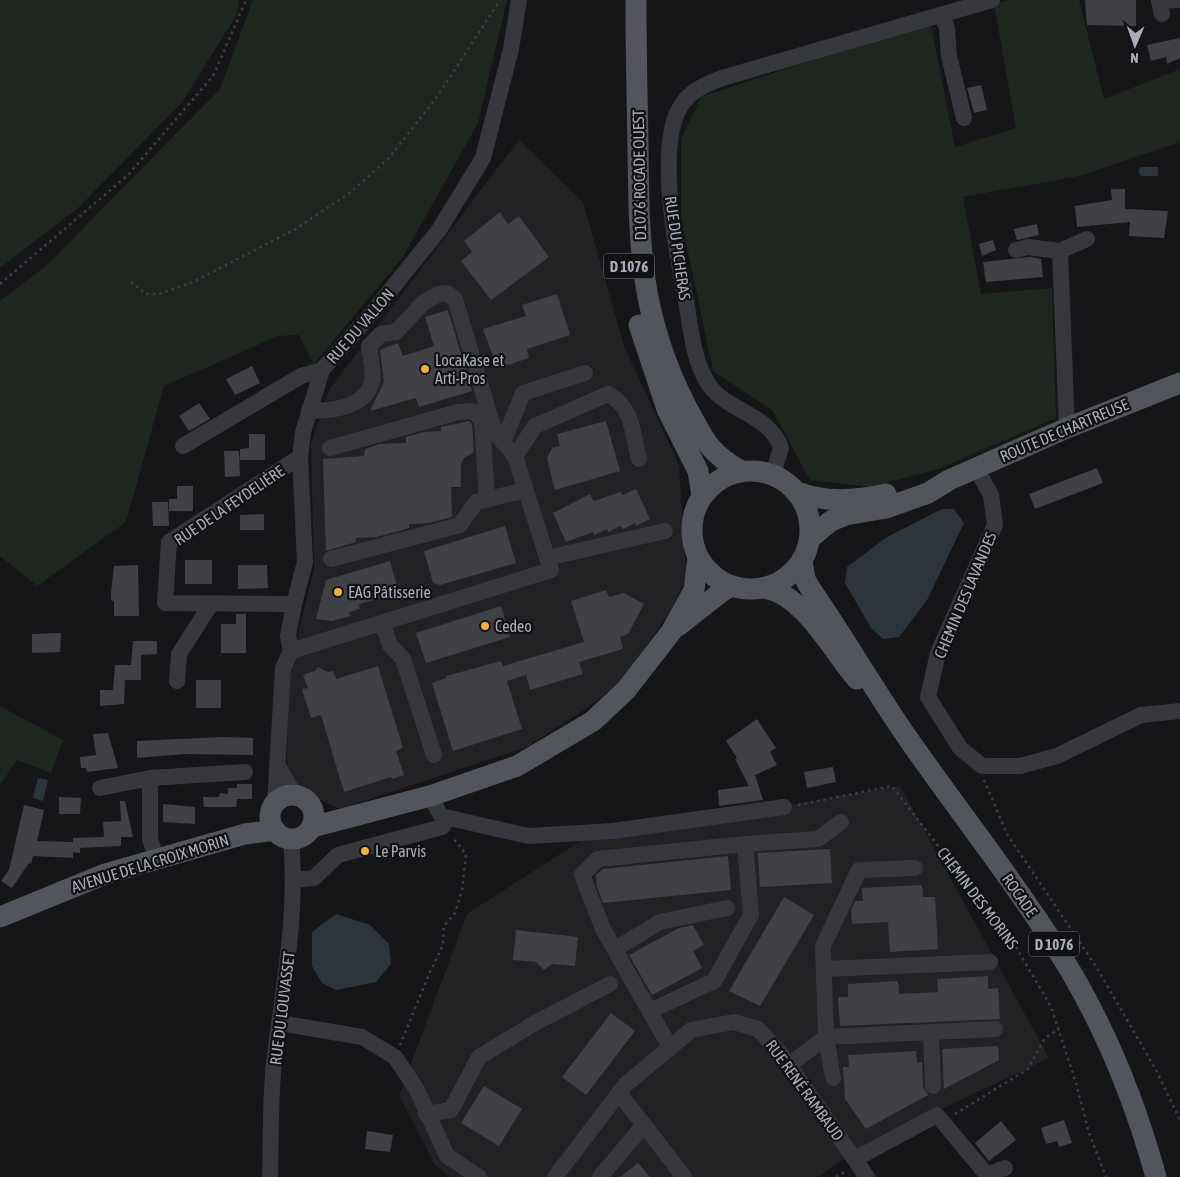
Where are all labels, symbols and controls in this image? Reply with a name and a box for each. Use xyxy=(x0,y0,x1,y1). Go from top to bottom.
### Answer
north arrow xyxy=(1110,20,1160,70)
text: N xyxy=(1130,50,1139,66)
street label: D1076 ROCADE OUEST xyxy=(629,109,649,241)
street label: RUE DU PICHERAS xyxy=(662,195,694,301)
road number: D 1076 xyxy=(604,254,654,278)
street label: RUE DU VALLON xyxy=(323,285,397,367)
place label: LocaKase et Arti-Pros xyxy=(435,351,504,387)
marker: LocaKase et Arti-Pros xyxy=(419,363,431,375)
street label: ROUTE DE CHARTREUSE xyxy=(997,395,1131,465)
street label: RUE DE LA FEYDELIÈRE xyxy=(171,461,288,548)
street label: CHEMIN DES LAVANDES xyxy=(930,529,1000,661)
place label: EAG Pâtisserie xyxy=(348,583,431,601)
marker: EAG Pâtisserie xyxy=(332,586,344,598)
place label: Cedeo xyxy=(495,617,532,635)
marker: Cedeo xyxy=(479,620,491,632)
street label: AVENUE DE LA CROIX MORIN xyxy=(69,830,231,896)
place label: Le Parvis xyxy=(375,842,427,860)
street label: CHEMIN DES MORINS xyxy=(934,844,1022,953)
marker: Le Parvis xyxy=(359,845,371,857)
street label: ROCADE xyxy=(999,870,1041,920)
road number: D 1076 xyxy=(1029,932,1079,956)
street label: RUE DU LOUVASSET xyxy=(266,950,298,1066)
street label: RUE RENÉ RAMBAUD xyxy=(762,1036,848,1144)

